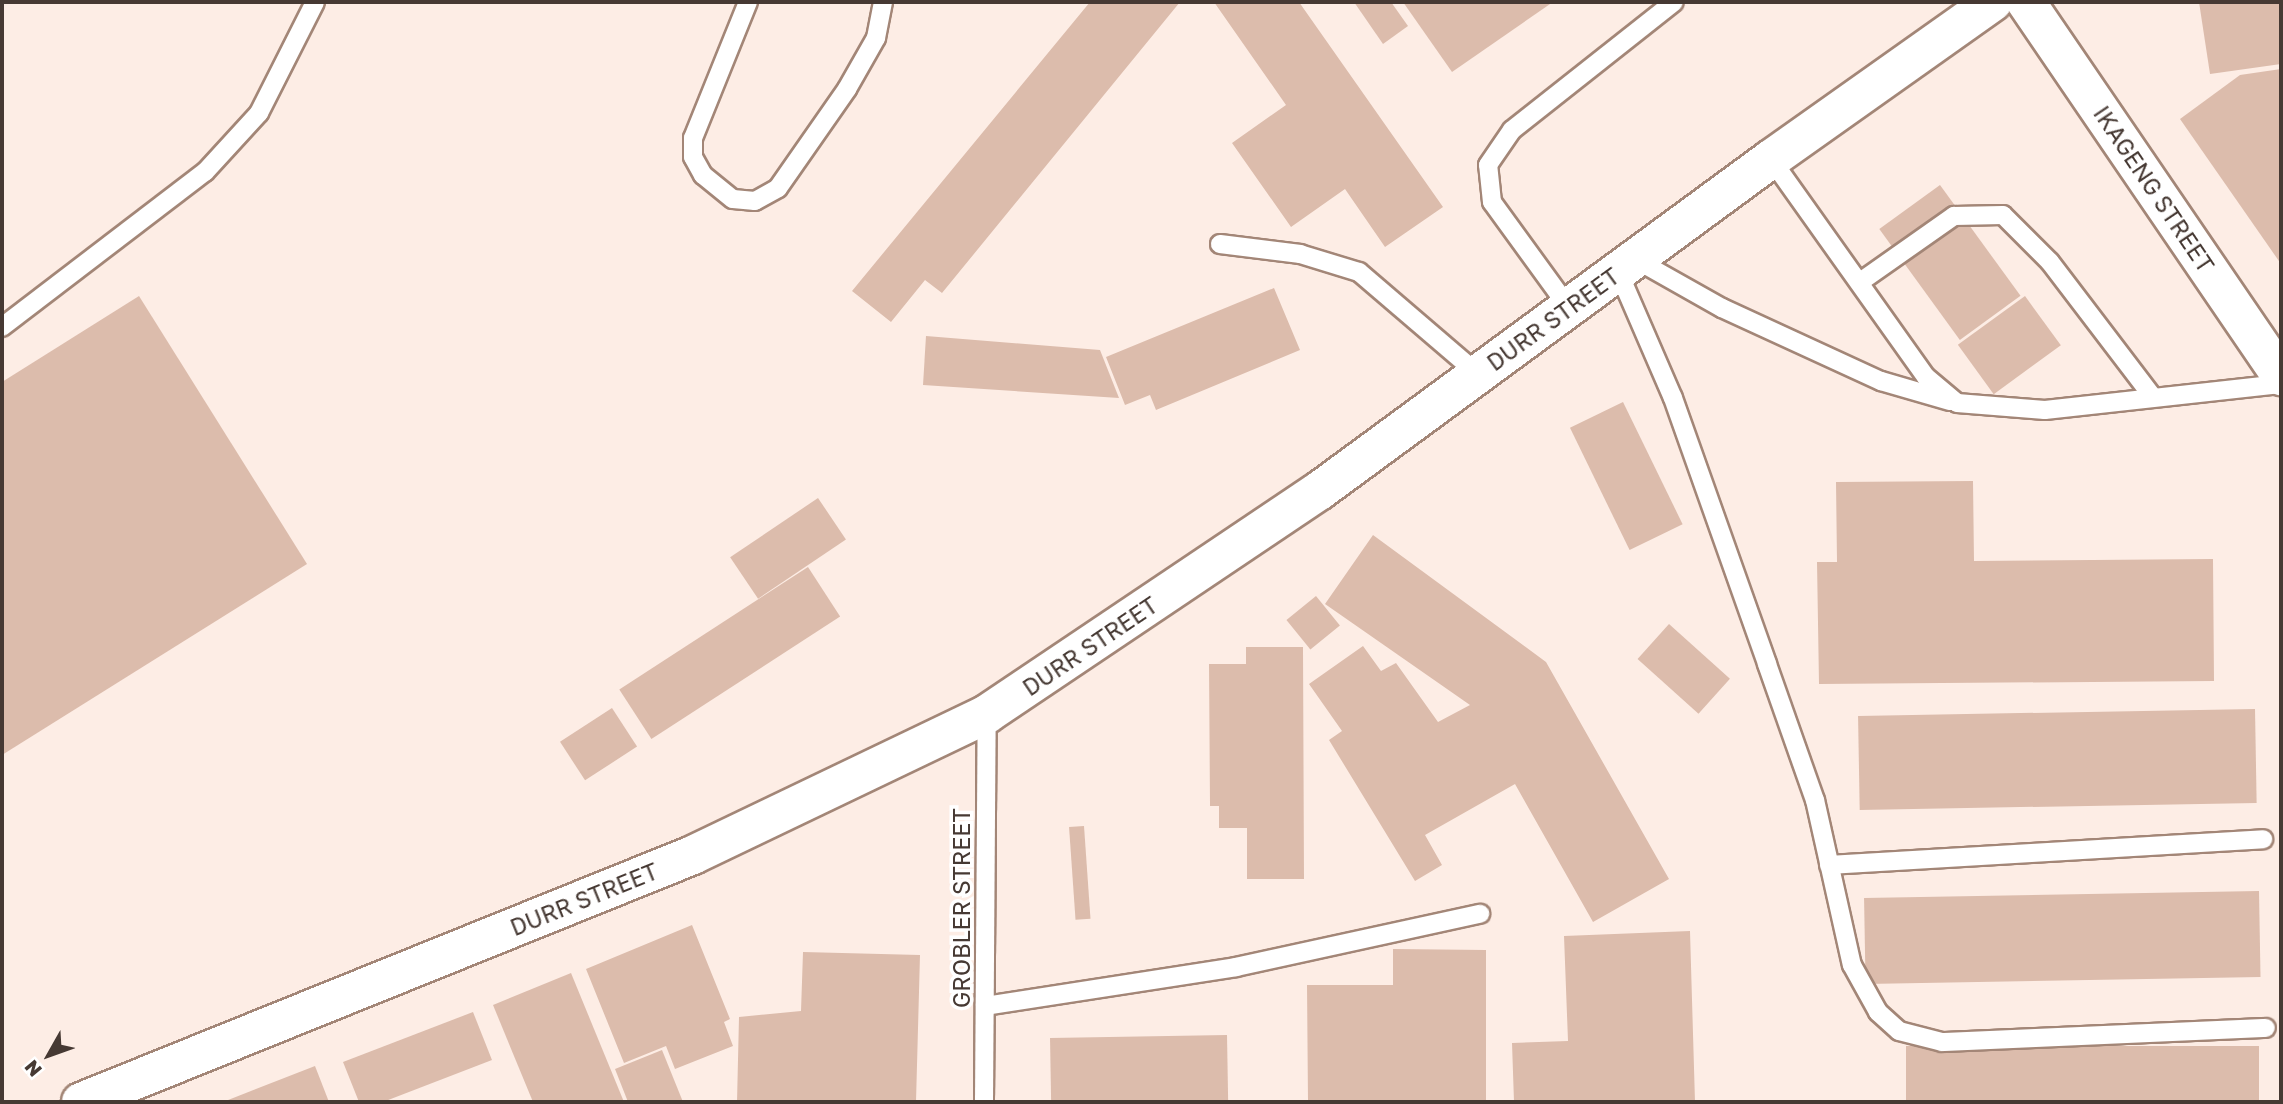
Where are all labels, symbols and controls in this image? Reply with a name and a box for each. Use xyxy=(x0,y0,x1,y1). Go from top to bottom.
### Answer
street label: IKAGENG STREET xyxy=(2088,100,2220,278)
street label: DURR STREET xyxy=(1481,262,1625,376)
street label: DURR STREET xyxy=(1017,591,1163,701)
street label: GROBLER STREET xyxy=(947,808,975,1008)
street label: DURR STREET xyxy=(506,857,662,941)
north arrow xyxy=(14,1020,84,1090)
text: N xyxy=(19,1056,46,1082)

